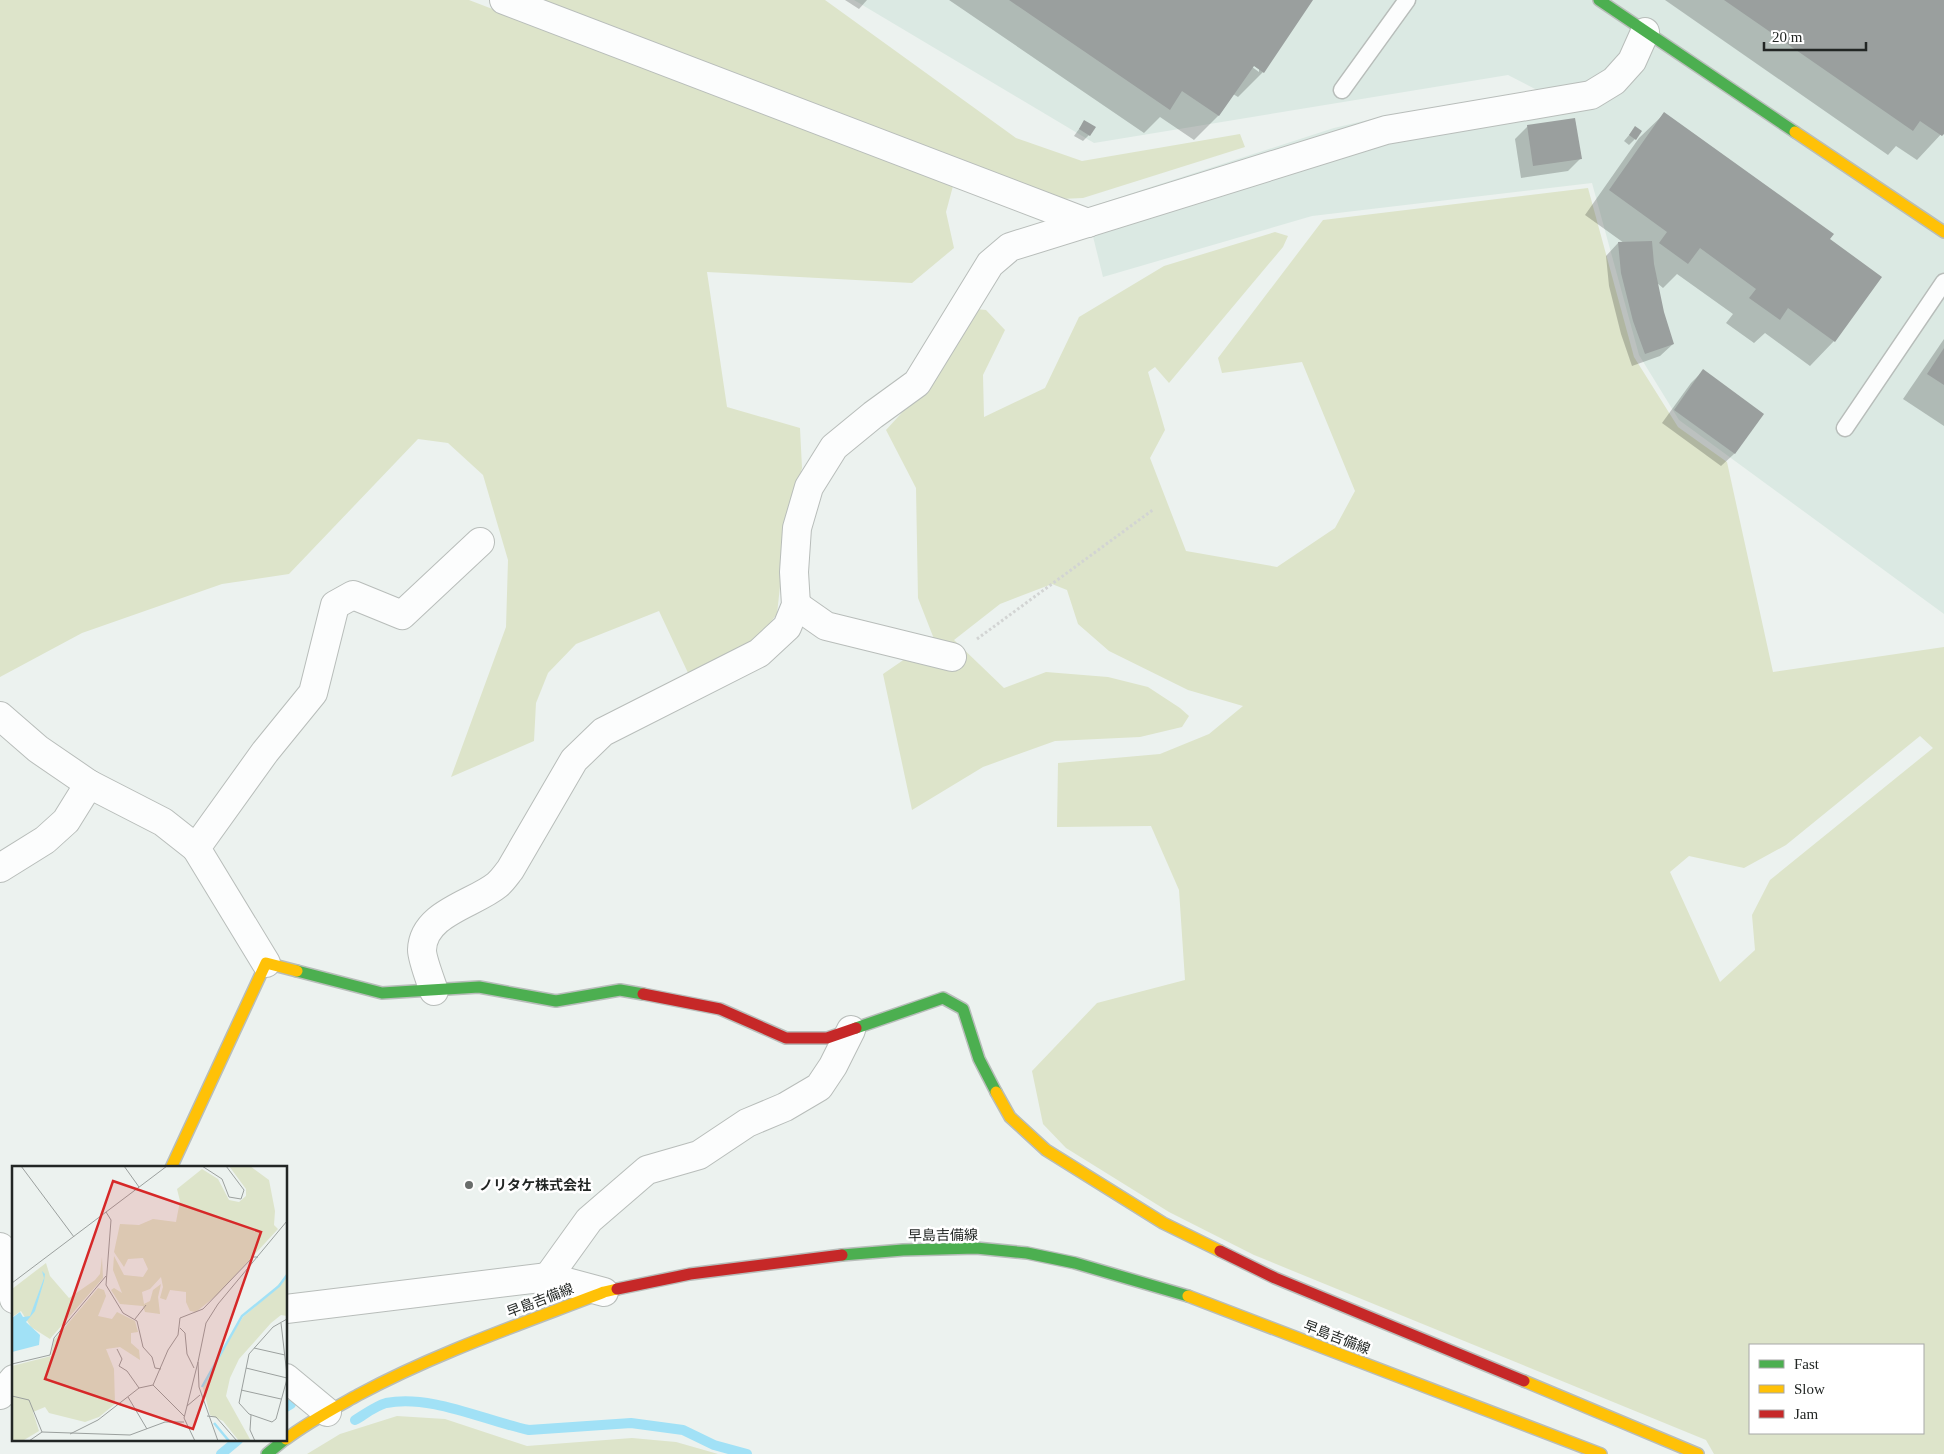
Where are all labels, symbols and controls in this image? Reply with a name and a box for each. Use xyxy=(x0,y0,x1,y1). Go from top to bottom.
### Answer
scale bar xyxy=(1764,20,1866,52)
text: 20 m xyxy=(1772,29,1803,45)
inset map xyxy=(12,1166,288,1442)
place label: ノリタケ株式会社 xyxy=(479,1177,591,1193)
marker: ノリタケ株式会社 xyxy=(463,1179,475,1191)
street label: 早島吉備線 xyxy=(908,1227,978,1244)
street label: 早島吉備線 xyxy=(505,1281,576,1320)
street label: 早島吉備線 xyxy=(1301,1318,1372,1357)
legend xyxy=(1749,1344,1924,1434)
text: Fast xyxy=(1794,1356,1820,1372)
text: Slow xyxy=(1794,1381,1825,1397)
text: Jam xyxy=(1794,1406,1818,1422)

